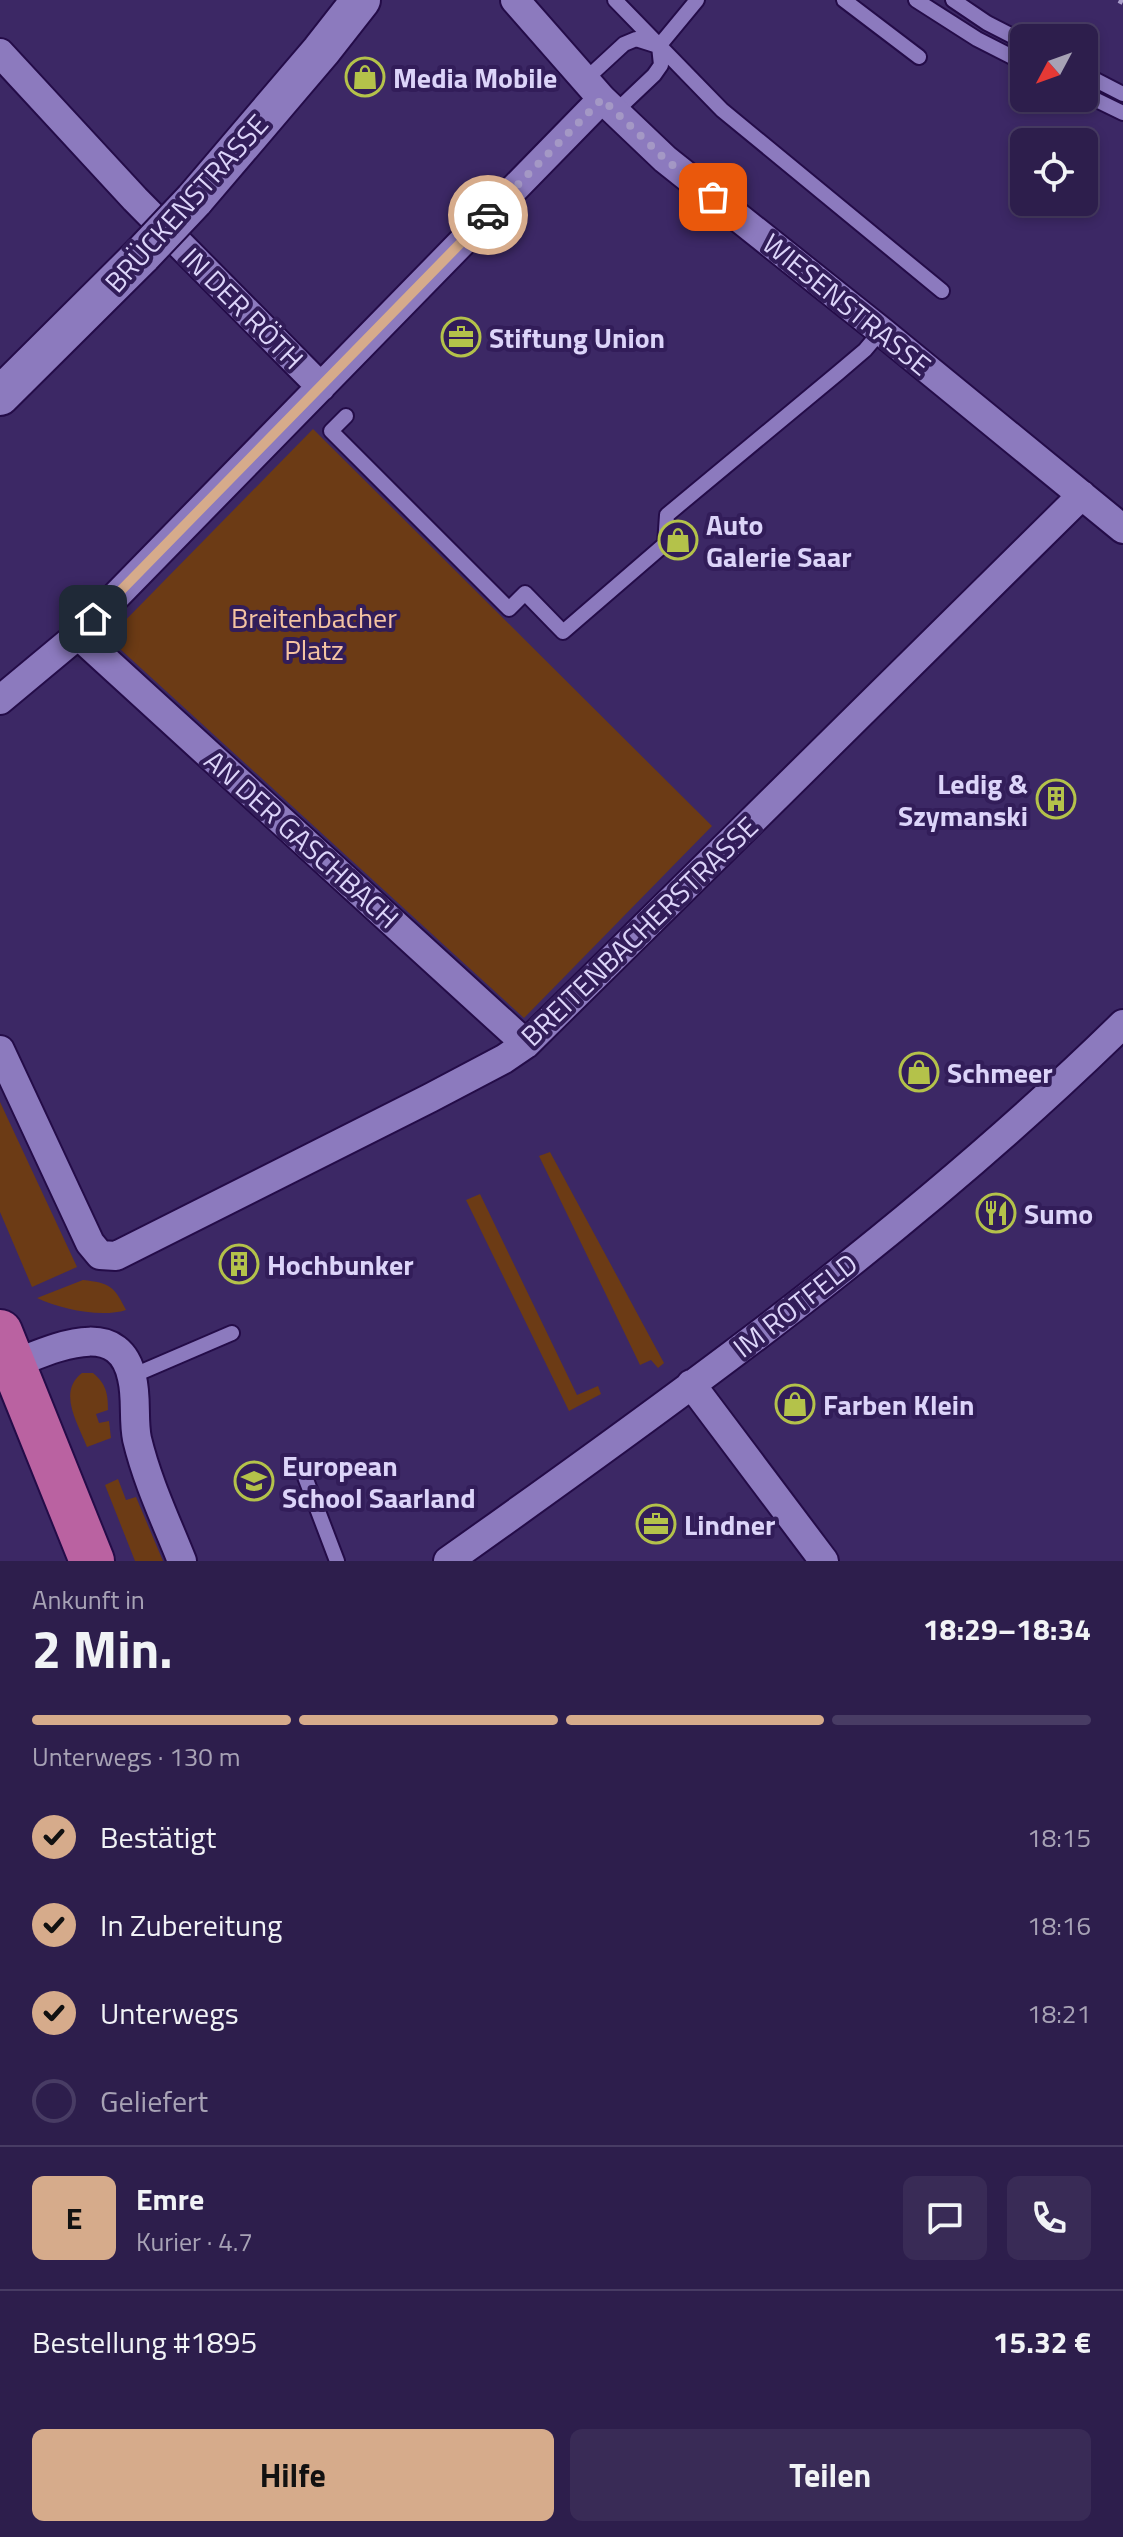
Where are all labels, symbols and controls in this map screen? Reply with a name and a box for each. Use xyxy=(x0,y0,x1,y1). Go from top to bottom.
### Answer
north arrow xyxy=(1010,24,1098,112)
map controls xyxy=(1010,24,1098,216)
shop icon: Media Mobile xyxy=(344,56,386,98)
place label: Media Mobile xyxy=(393,56,557,99)
street label: BRÜCKENSTRASSE xyxy=(94,104,278,302)
button: locate xyxy=(1010,128,1098,216)
pin xyxy=(679,163,747,231)
courier xyxy=(448,175,528,255)
icon: bag xyxy=(691,175,735,219)
icon: car xyxy=(466,193,510,237)
street label: WIESENSTRASSE xyxy=(753,222,941,386)
street label: IN DER RÖTH xyxy=(172,237,314,379)
office icon: Stiftung Union xyxy=(440,316,482,358)
place label: Stiftung Union xyxy=(489,316,665,359)
place label: Auto Galerie Saar xyxy=(706,503,852,578)
shop icon: Auto Galerie Saar xyxy=(657,519,699,561)
pin xyxy=(59,585,127,653)
park label: Breitenbacher Platz xyxy=(231,596,397,671)
icon: home xyxy=(71,597,115,641)
street label: AN DER GASCHBACH xyxy=(195,740,409,938)
place label: Ledig & Szymanski xyxy=(898,762,1028,837)
building icon: Ledig & Szymanski xyxy=(1035,778,1077,820)
street label: BREITENBACHERSTRASSE xyxy=(511,806,767,1056)
shop icon: Schmeer xyxy=(898,1051,940,1093)
place label: Schmeer xyxy=(947,1051,1053,1094)
restaurant icon: Sumo xyxy=(975,1192,1017,1234)
place label: Sumo xyxy=(1024,1192,1093,1235)
street label: IM ROTFELD xyxy=(723,1242,867,1368)
building icon: Hochbunker xyxy=(218,1243,260,1285)
place label: Hochbunker xyxy=(267,1243,414,1286)
shop icon: Farben Klein xyxy=(774,1383,816,1425)
place label: Farben Klein xyxy=(823,1383,974,1426)
place label: European School Saarland xyxy=(282,1444,476,1519)
school or university icon: European School Saarland xyxy=(233,1460,275,1502)
office icon: Lindner xyxy=(635,1503,677,1545)
place label: Lindner xyxy=(684,1503,775,1546)
text: Ankunft in xyxy=(32,1580,145,1619)
text: 18:29–18:34 xyxy=(923,1606,1091,1652)
text: 2 Min. xyxy=(32,1609,173,1688)
text: Unterwegs · 130 m xyxy=(32,1737,240,1776)
text: Bestätigt xyxy=(100,1814,216,1860)
icon: check xyxy=(32,1815,76,1859)
text: 18:15 xyxy=(1027,1818,1091,1857)
text: In Zubereitung xyxy=(100,1902,283,1948)
icon: check xyxy=(32,1903,76,1947)
text: 18:16 xyxy=(1027,1906,1091,1945)
text: Unterwegs xyxy=(100,1990,239,2036)
icon: check xyxy=(32,1991,76,2035)
text: 18:21 xyxy=(1027,1994,1091,2033)
text: Geliefert xyxy=(100,2078,208,2124)
text: Emre xyxy=(136,2176,204,2222)
button: chat xyxy=(903,2176,987,2260)
button: phone xyxy=(1007,2176,1091,2260)
text: E xyxy=(66,2195,82,2241)
text: Kurier · 4.7 xyxy=(136,2222,253,2261)
text: Bestellung #1895 xyxy=(32,2319,257,2365)
text: 15.32 € xyxy=(993,2319,1091,2365)
button: Hilfe xyxy=(32,2429,554,2521)
button: Teilen xyxy=(570,2429,1091,2521)

